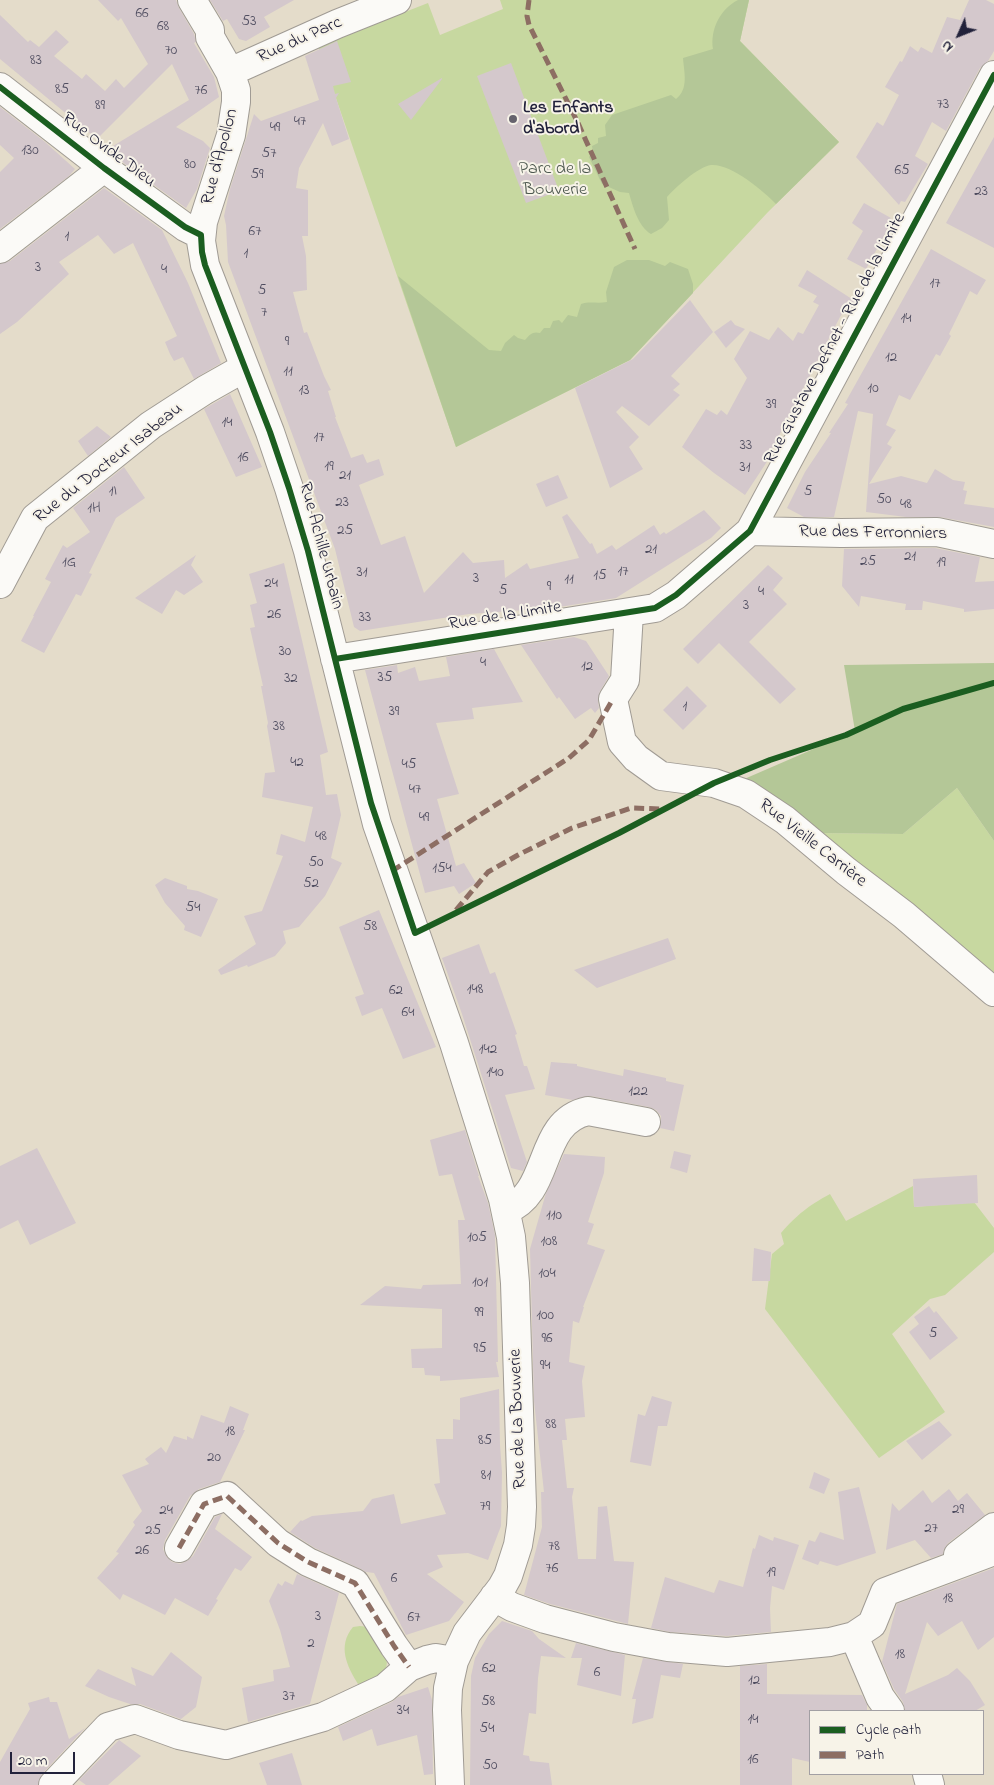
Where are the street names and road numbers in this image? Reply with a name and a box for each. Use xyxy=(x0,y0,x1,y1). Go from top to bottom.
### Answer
street label: Rue du Parc xyxy=(254,13,346,69)
street label: Rue d'Apollon xyxy=(198,107,244,207)
street label: Rue Ovide Dieu xyxy=(57,109,159,193)
street label: Rue Gustave Defnet - Rue de la Limite xyxy=(761,210,911,468)
street label: Rue du Docteur Isabeau xyxy=(30,399,188,529)
street label: Rue Achille Urbain xyxy=(293,480,347,612)
street label: Rue des Ferronniers xyxy=(799,522,947,546)
street label: Rue de la Limite xyxy=(447,597,563,637)
street label: Rue Vieille Carrière xyxy=(754,795,870,893)
street label: Rue de La Bouverie xyxy=(506,1348,532,1490)

